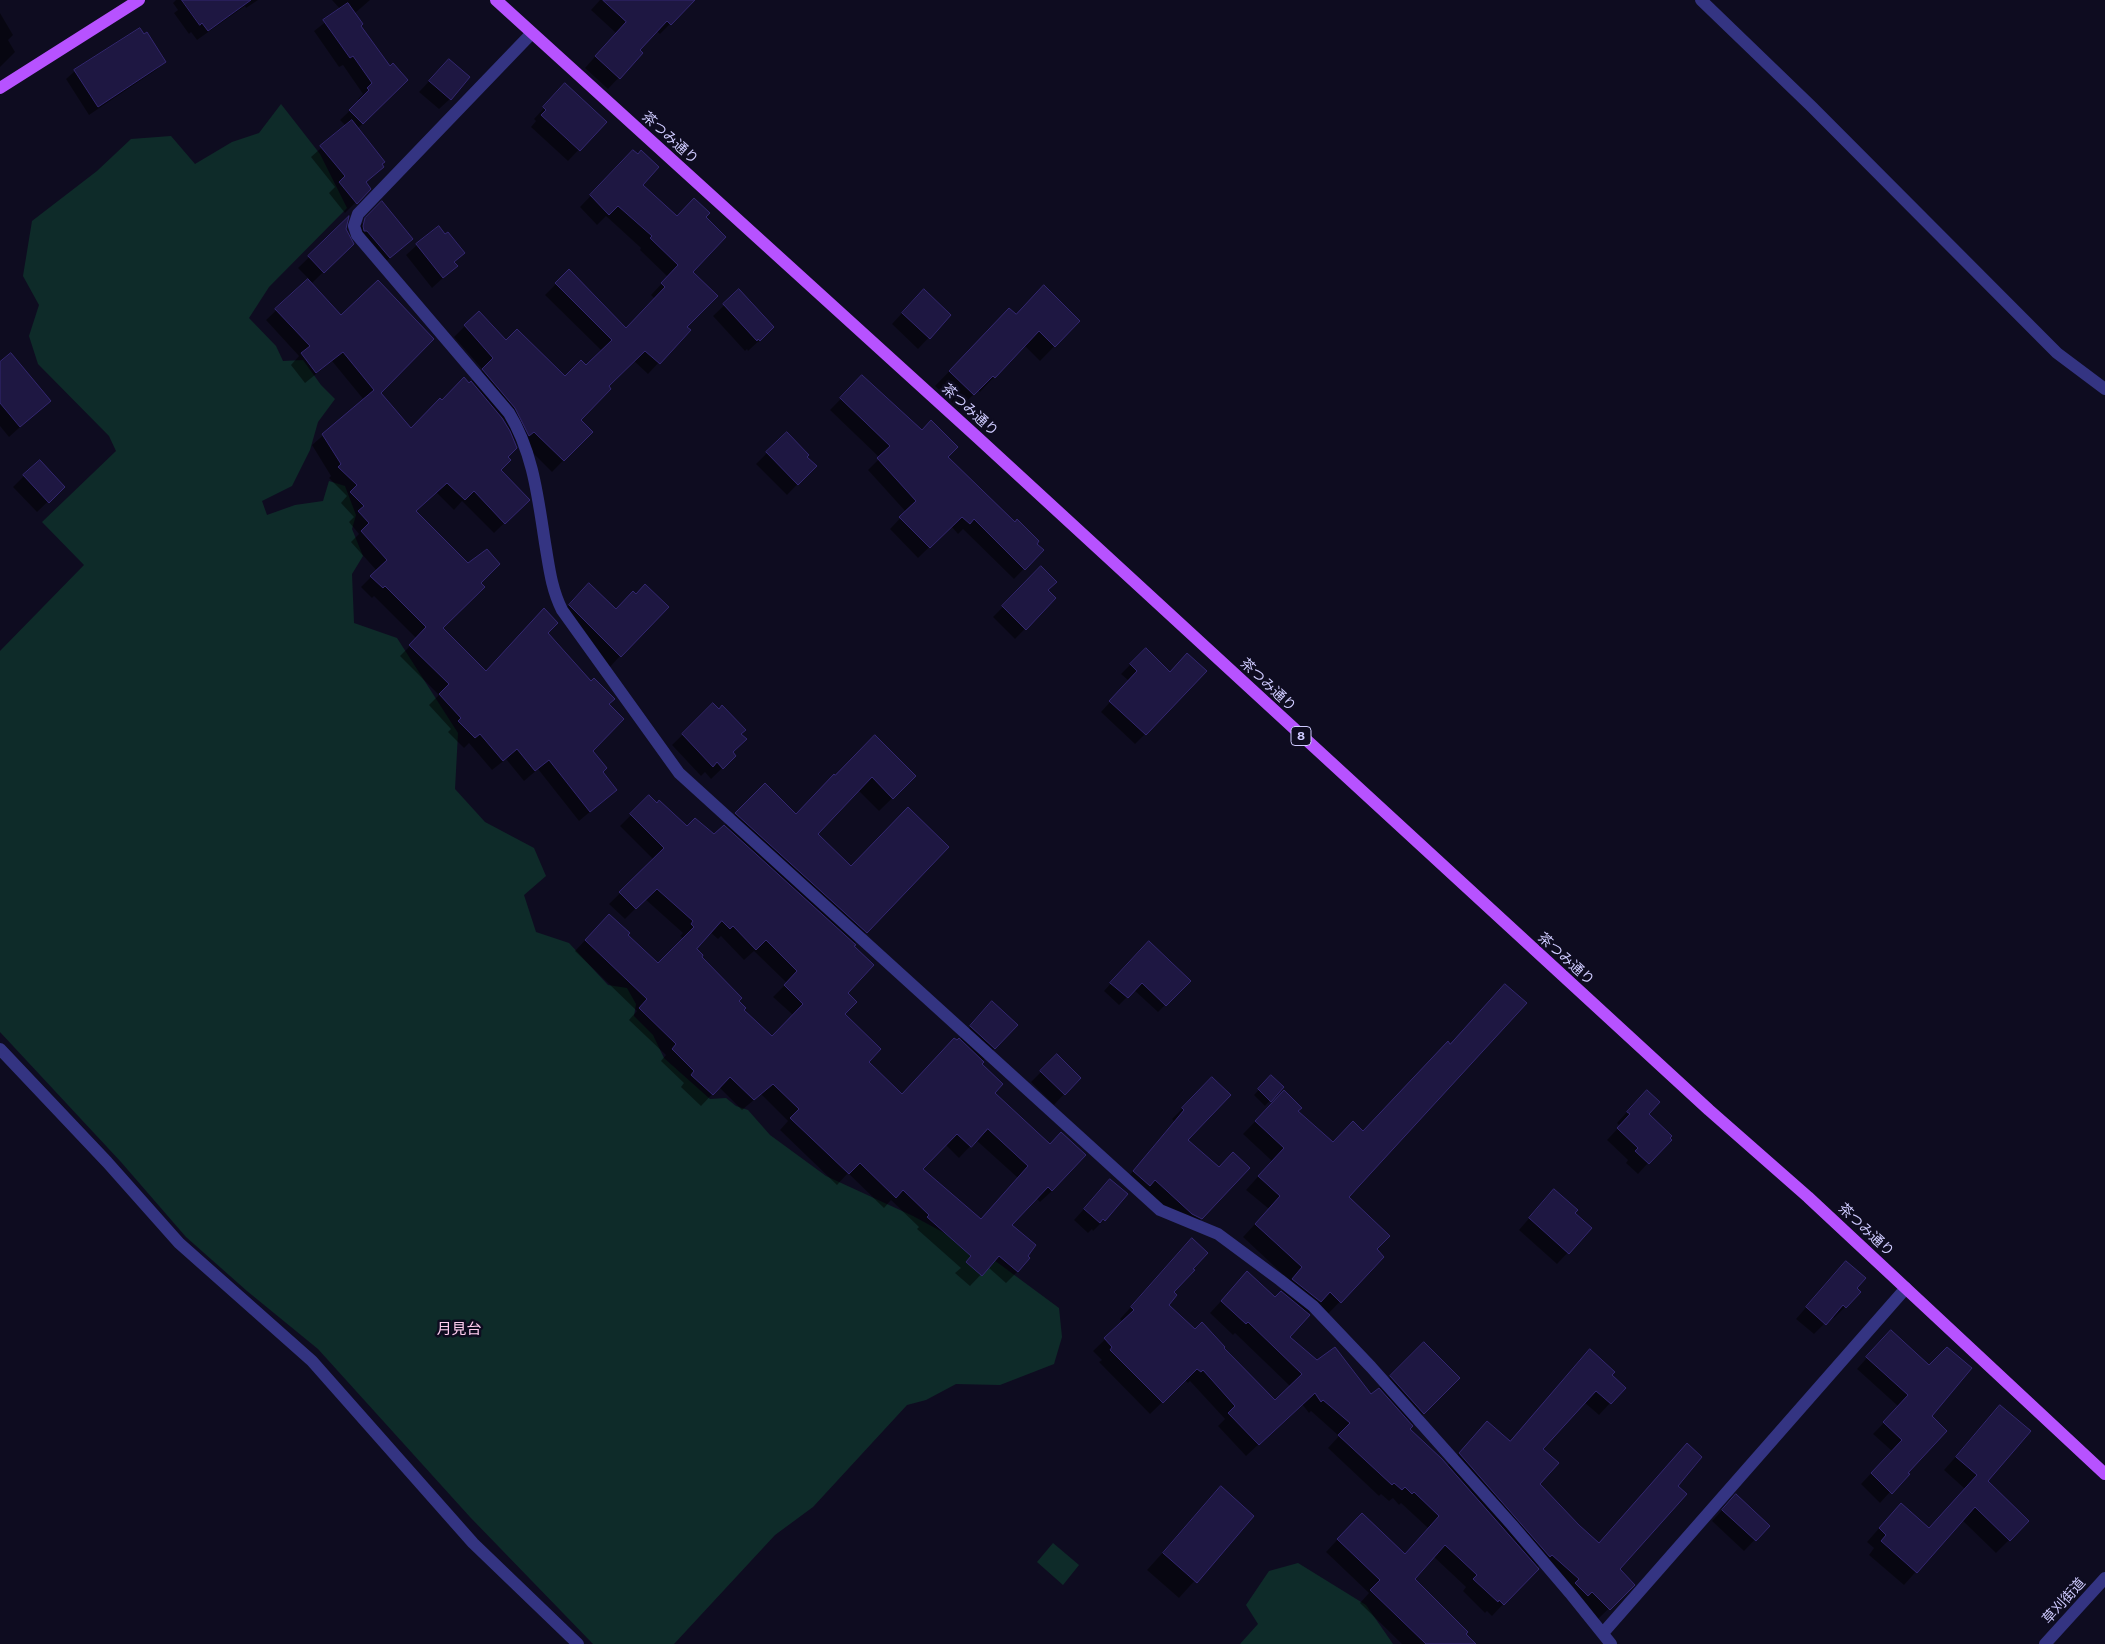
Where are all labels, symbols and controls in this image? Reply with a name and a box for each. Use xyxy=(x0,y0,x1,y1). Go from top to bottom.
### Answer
street label: 茶つみ通り xyxy=(638,108,702,168)
street label: 茶つみ通り xyxy=(938,380,1002,440)
street label: 茶つみ通り xyxy=(1237,655,1299,715)
road number: 8 xyxy=(1291,726,1311,746)
street label: 茶つみ通り xyxy=(1534,929,1598,989)
street label: 茶つみ通り xyxy=(1835,1200,1897,1260)
district label: 月見台 xyxy=(437,1320,481,1338)
street label: 草刈街道 xyxy=(2039,1575,2089,1627)

